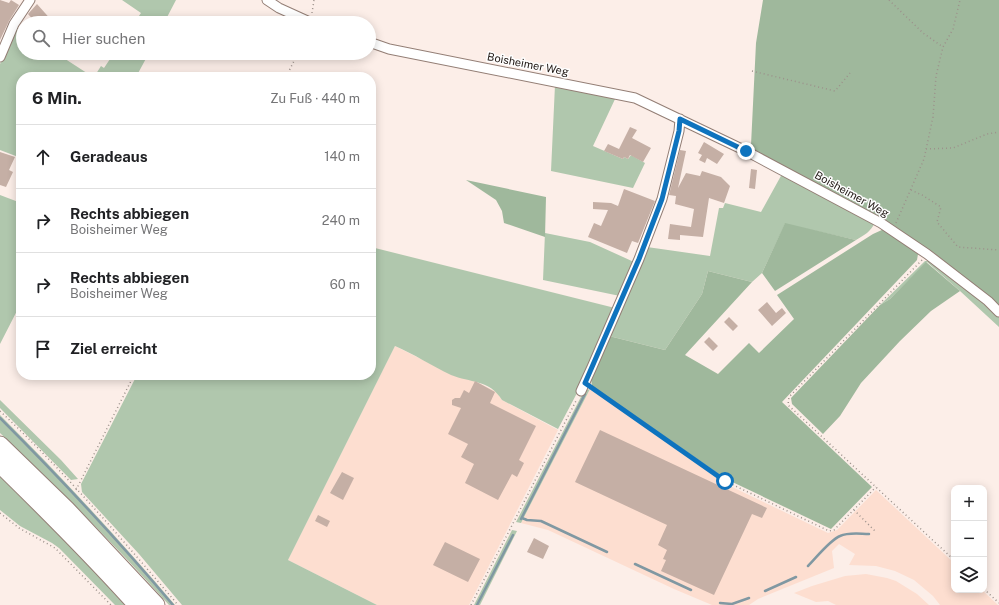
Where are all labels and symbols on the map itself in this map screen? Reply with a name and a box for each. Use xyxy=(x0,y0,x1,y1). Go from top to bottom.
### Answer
street label: Boisheimer Weg xyxy=(486,50,570,78)
route end xyxy=(737,142,755,160)
street label: Boisheimer Weg xyxy=(813,169,891,219)
route start xyxy=(716,472,734,490)

